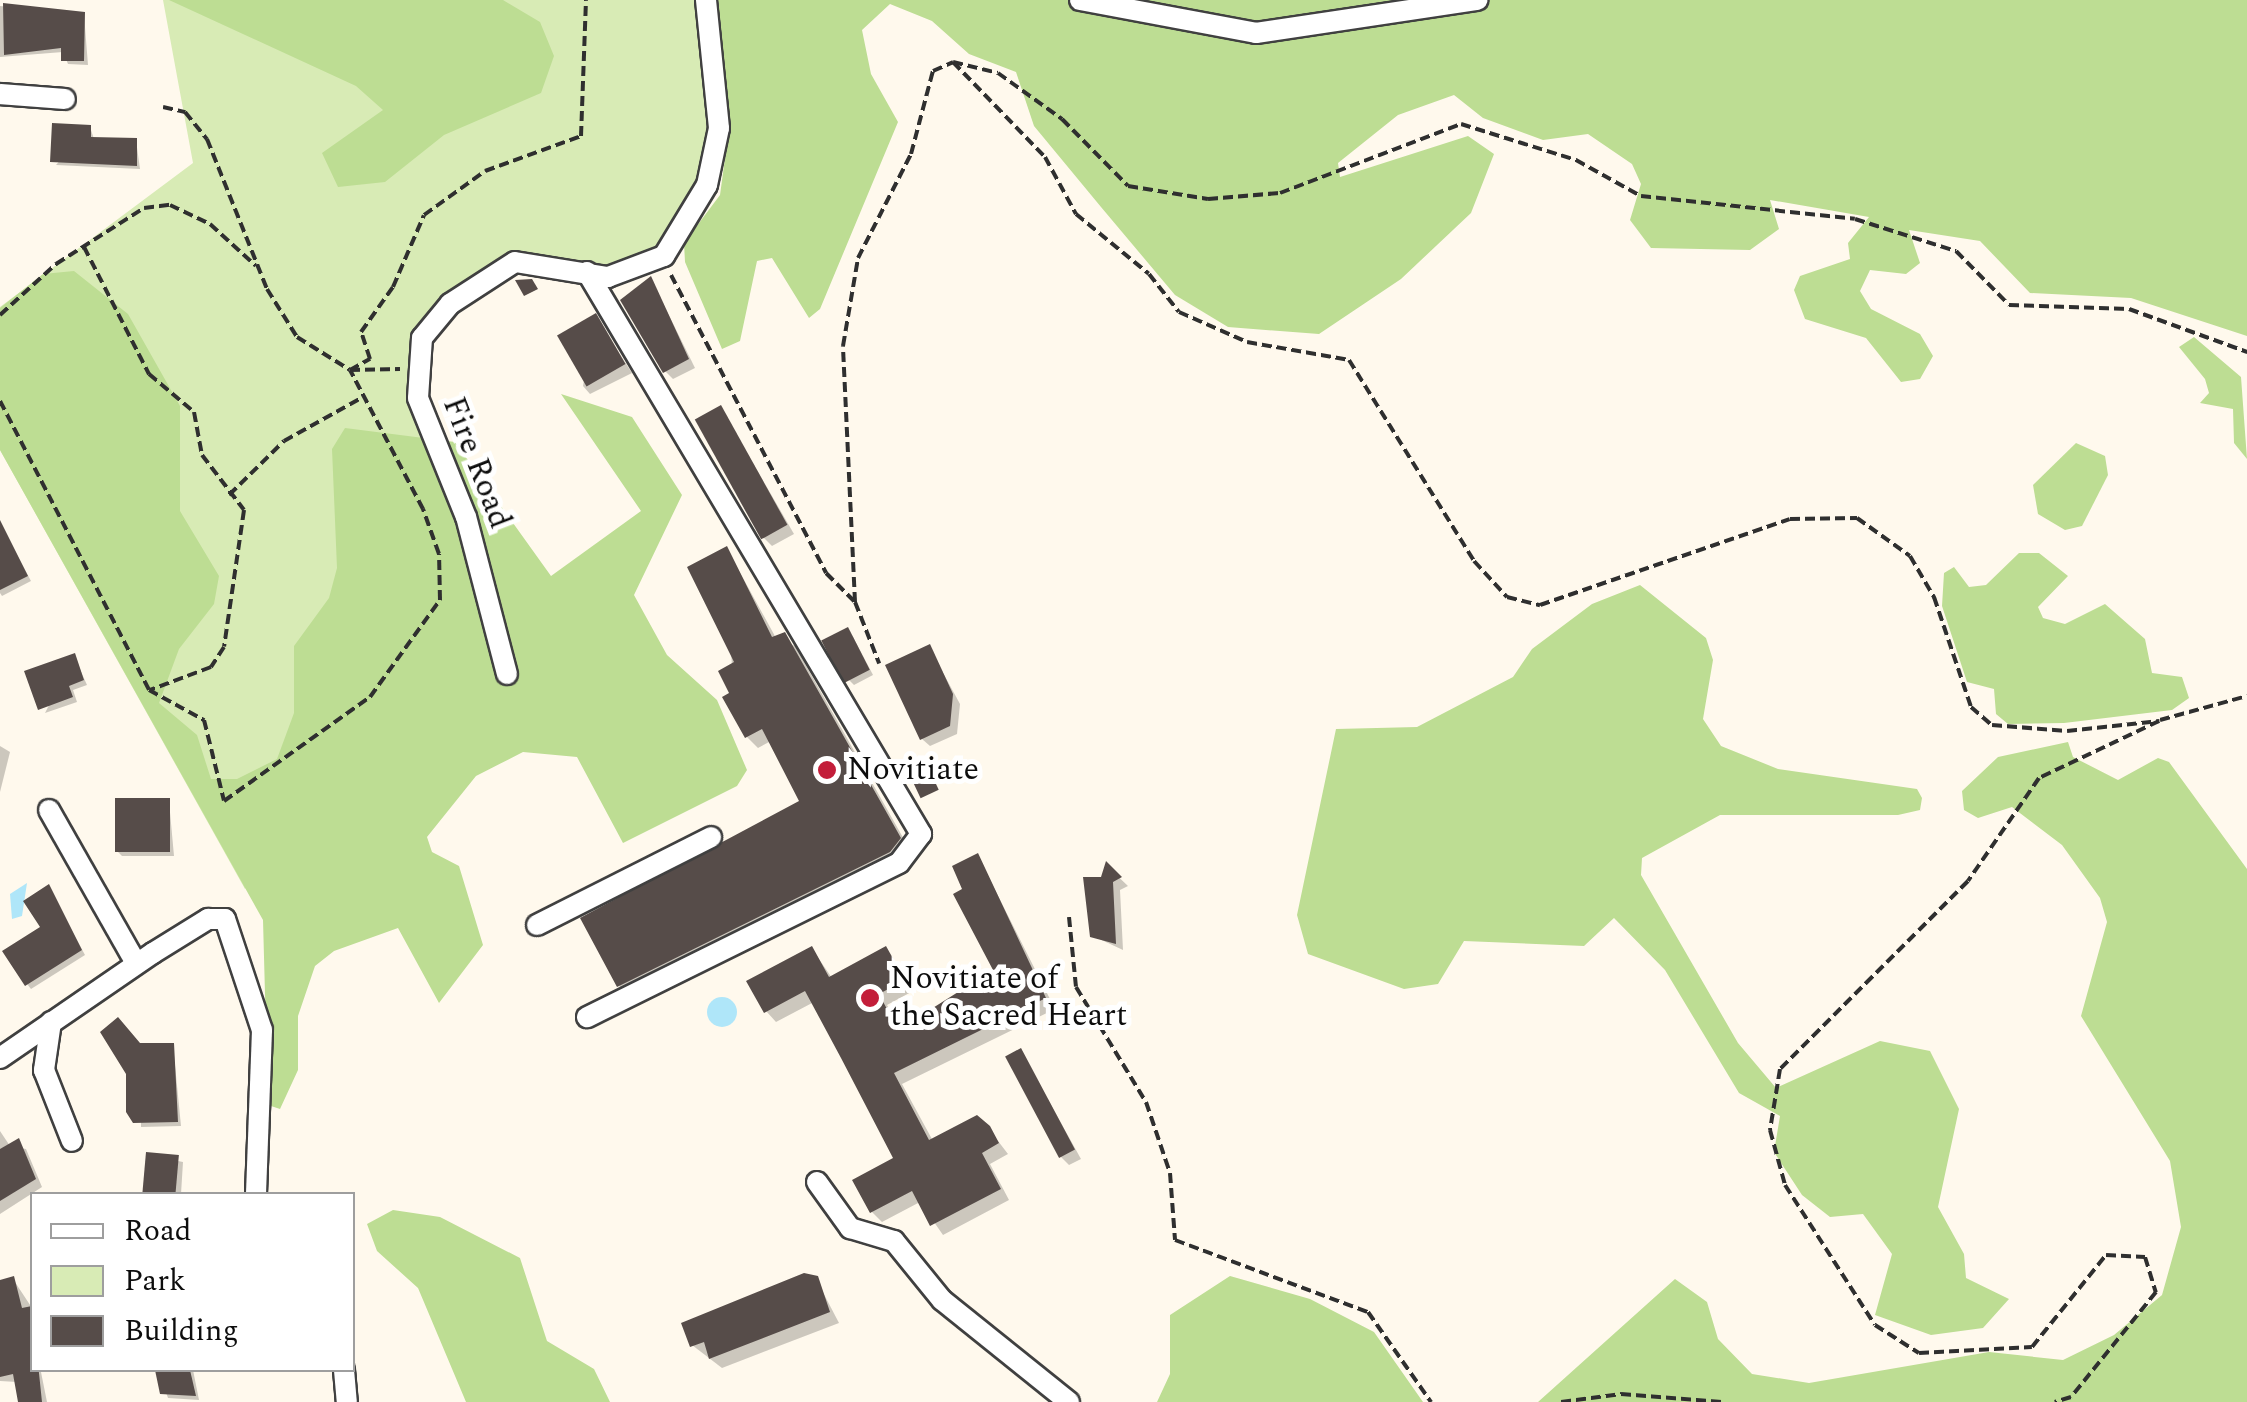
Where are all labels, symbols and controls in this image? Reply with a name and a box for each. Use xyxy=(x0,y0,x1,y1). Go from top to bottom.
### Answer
street label: Fire Road xyxy=(433,392,519,534)
place label: Novitiate xyxy=(847,751,979,789)
marker: Novitiate xyxy=(816,759,838,781)
place label: Novitiate of the Sacred Heart xyxy=(890,961,1127,1036)
marker: Novitiate of the Sacred Heart xyxy=(859,987,881,1009)
legend xyxy=(30,1192,355,1372)
text: Road xyxy=(124,1208,192,1254)
text: Park xyxy=(124,1258,186,1304)
text: Building xyxy=(124,1308,239,1354)

